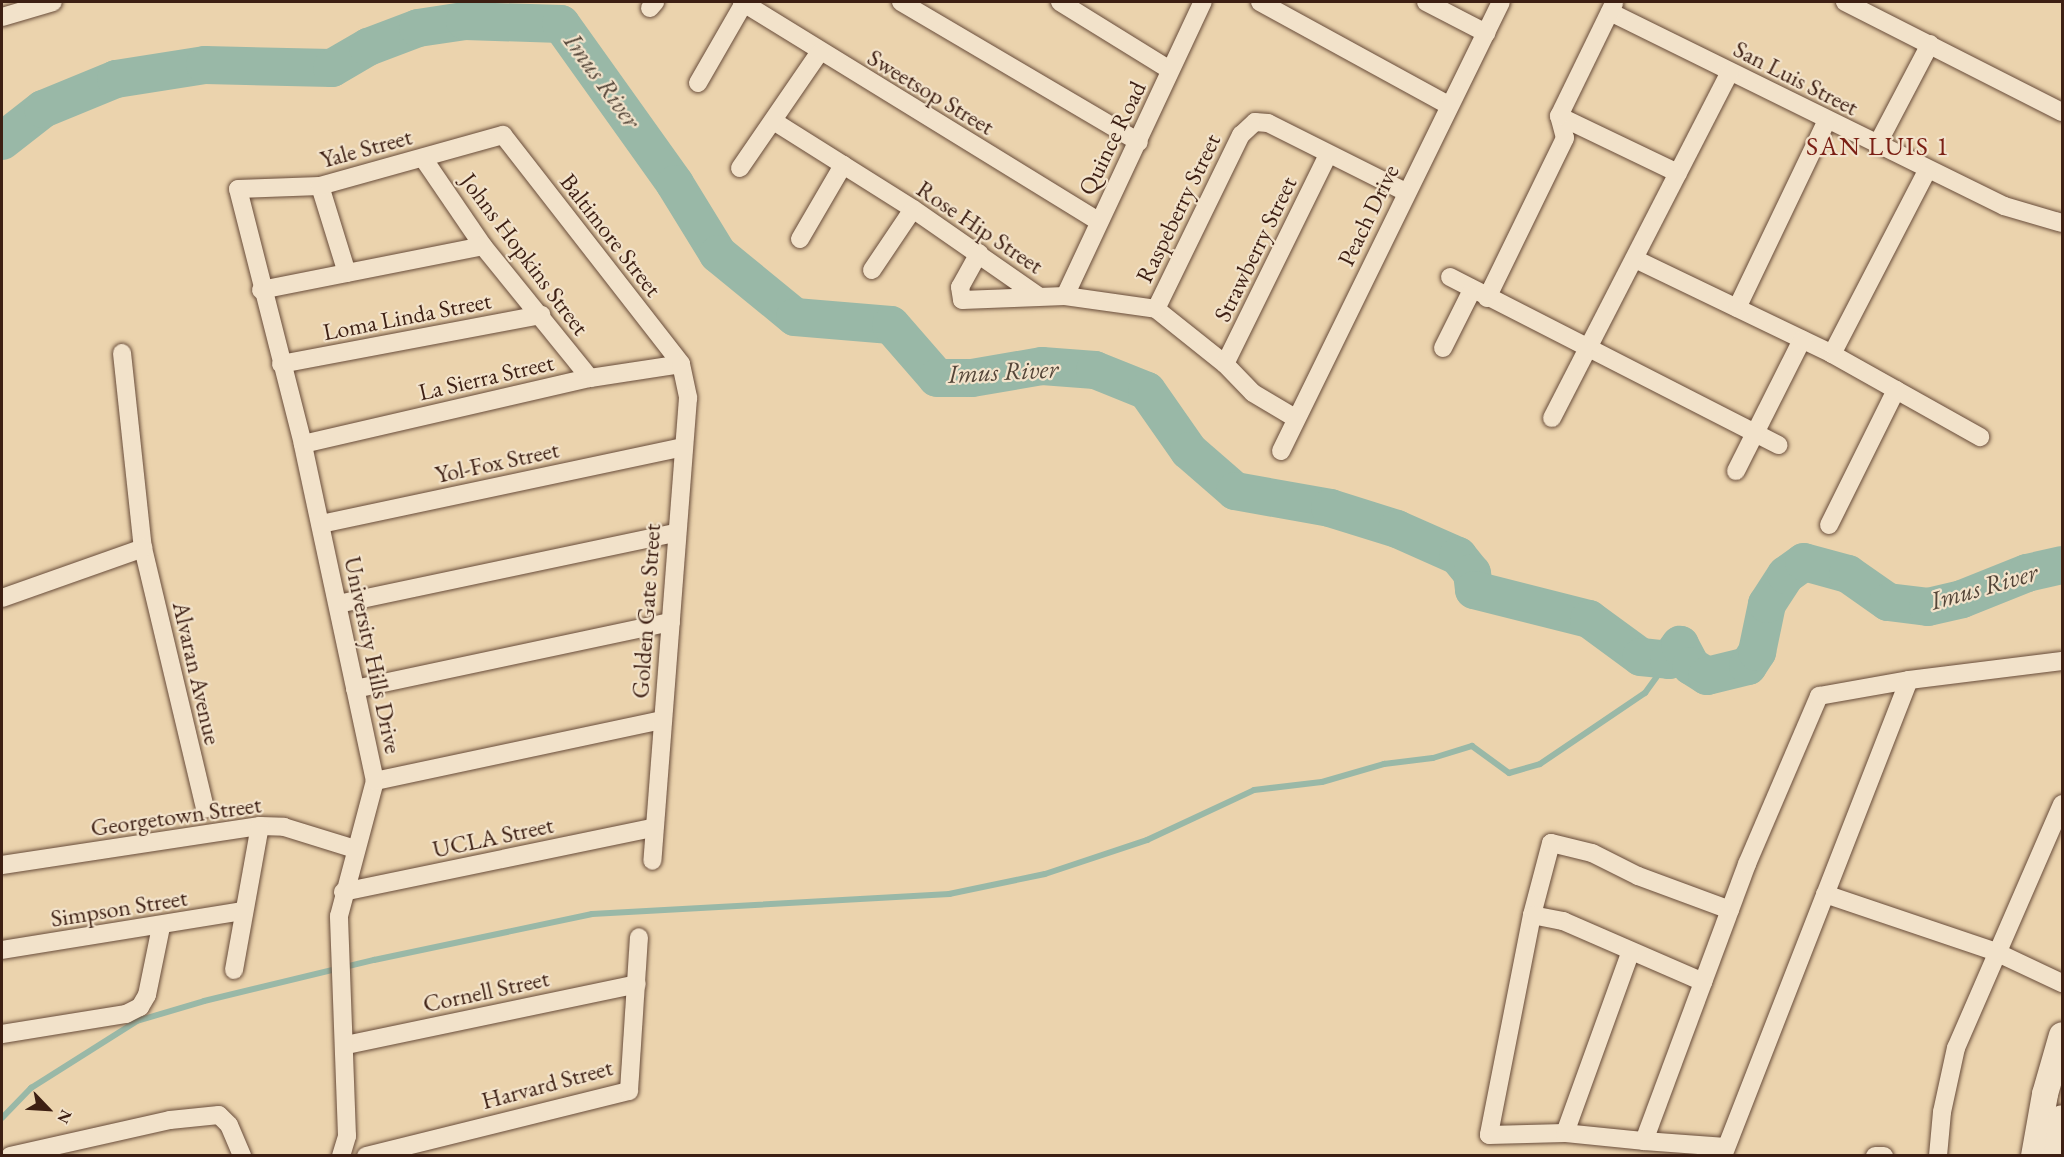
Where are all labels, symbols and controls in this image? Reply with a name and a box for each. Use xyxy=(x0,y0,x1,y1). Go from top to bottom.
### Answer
water label: Imus River xyxy=(557,27,647,135)
street label: San Luis Street xyxy=(1729,34,1863,122)
street label: Sweetsop Street xyxy=(862,43,1000,141)
street label: Quince Road xyxy=(1072,76,1152,200)
street label: Yale Street xyxy=(317,122,415,174)
street label: Raspeberry Street xyxy=(1130,129,1226,287)
district label: SAN LUIS 1 xyxy=(1806,131,1950,163)
street label: Peach Drive xyxy=(1331,160,1405,270)
street label: Johns Hopkins Street xyxy=(455,167,595,341)
street label: Baltimore Street xyxy=(554,168,668,302)
street label: Strawberry Street xyxy=(1207,172,1303,326)
street label: Rose Hip Street xyxy=(911,174,1049,280)
street label: Loma Linda Street xyxy=(320,286,494,346)
street label: La Sierra Street xyxy=(416,347,556,407)
water label: Imus River xyxy=(947,354,1059,390)
street label: Yol-Fox Street xyxy=(432,435,562,489)
street label: Golden Gate Street xyxy=(626,523,666,699)
street label: University Hills Drive xyxy=(338,554,408,756)
water label: Imus River xyxy=(1927,557,2041,617)
street label: Alvaran Avenue xyxy=(167,599,227,747)
street label: Georgetown Street xyxy=(89,790,263,842)
street label: UCLA Street xyxy=(430,810,556,864)
street label: Simpson Street xyxy=(49,883,189,933)
street label: Cornell Street xyxy=(420,964,552,1018)
street label: Harvard Street xyxy=(478,1053,616,1115)
north arrow xyxy=(18,1079,78,1139)
text: N xyxy=(53,1107,77,1127)

